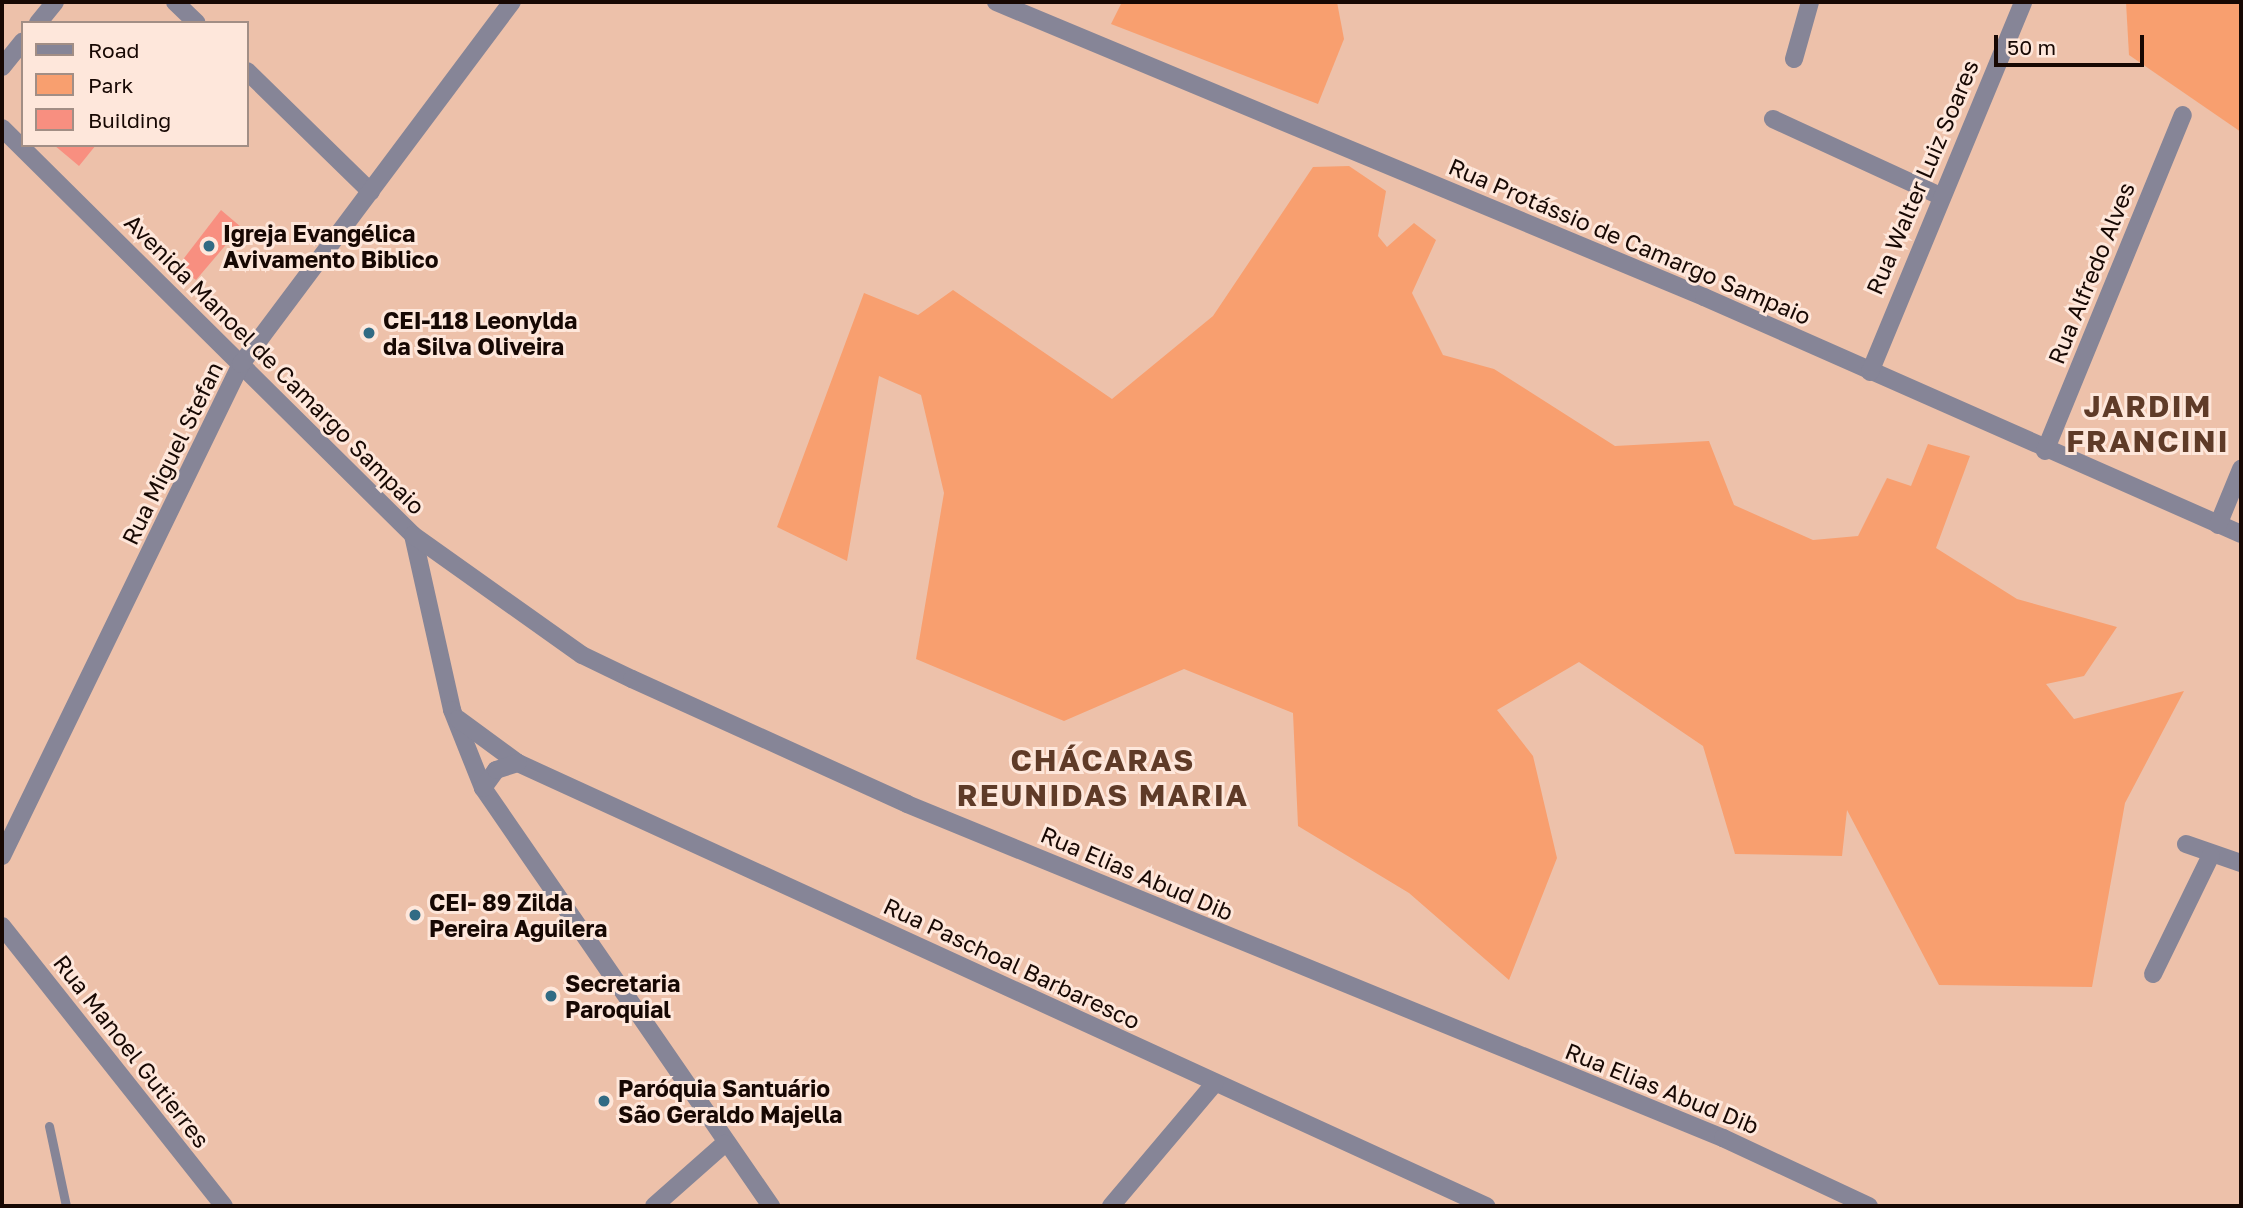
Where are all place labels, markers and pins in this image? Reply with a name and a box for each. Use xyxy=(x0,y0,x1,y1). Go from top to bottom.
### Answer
place label: Igreja Evangélica Avivamento Biblico xyxy=(223,219,439,273)
marker: Igreja Evangélica Avivamento Biblico xyxy=(201,238,217,254)
place label: CEI-118 Leonylda da Silva Oliveira xyxy=(383,306,577,360)
marker: CEI-118 Leonylda da Silva Oliveira xyxy=(361,325,377,341)
place label: CEI- 89 Zilda Pereira Aguilera xyxy=(429,888,607,942)
marker: CEI- 89 Zilda Pereira Aguilera xyxy=(407,907,423,923)
place label: Secretaria Paroquial xyxy=(565,969,680,1023)
marker: Secretaria Paroquial xyxy=(543,988,559,1004)
place label: Paróquia Santuário São Geraldo Majella xyxy=(618,1074,842,1128)
marker: Paróquia Santuário São Geraldo Majella xyxy=(596,1093,612,1109)

